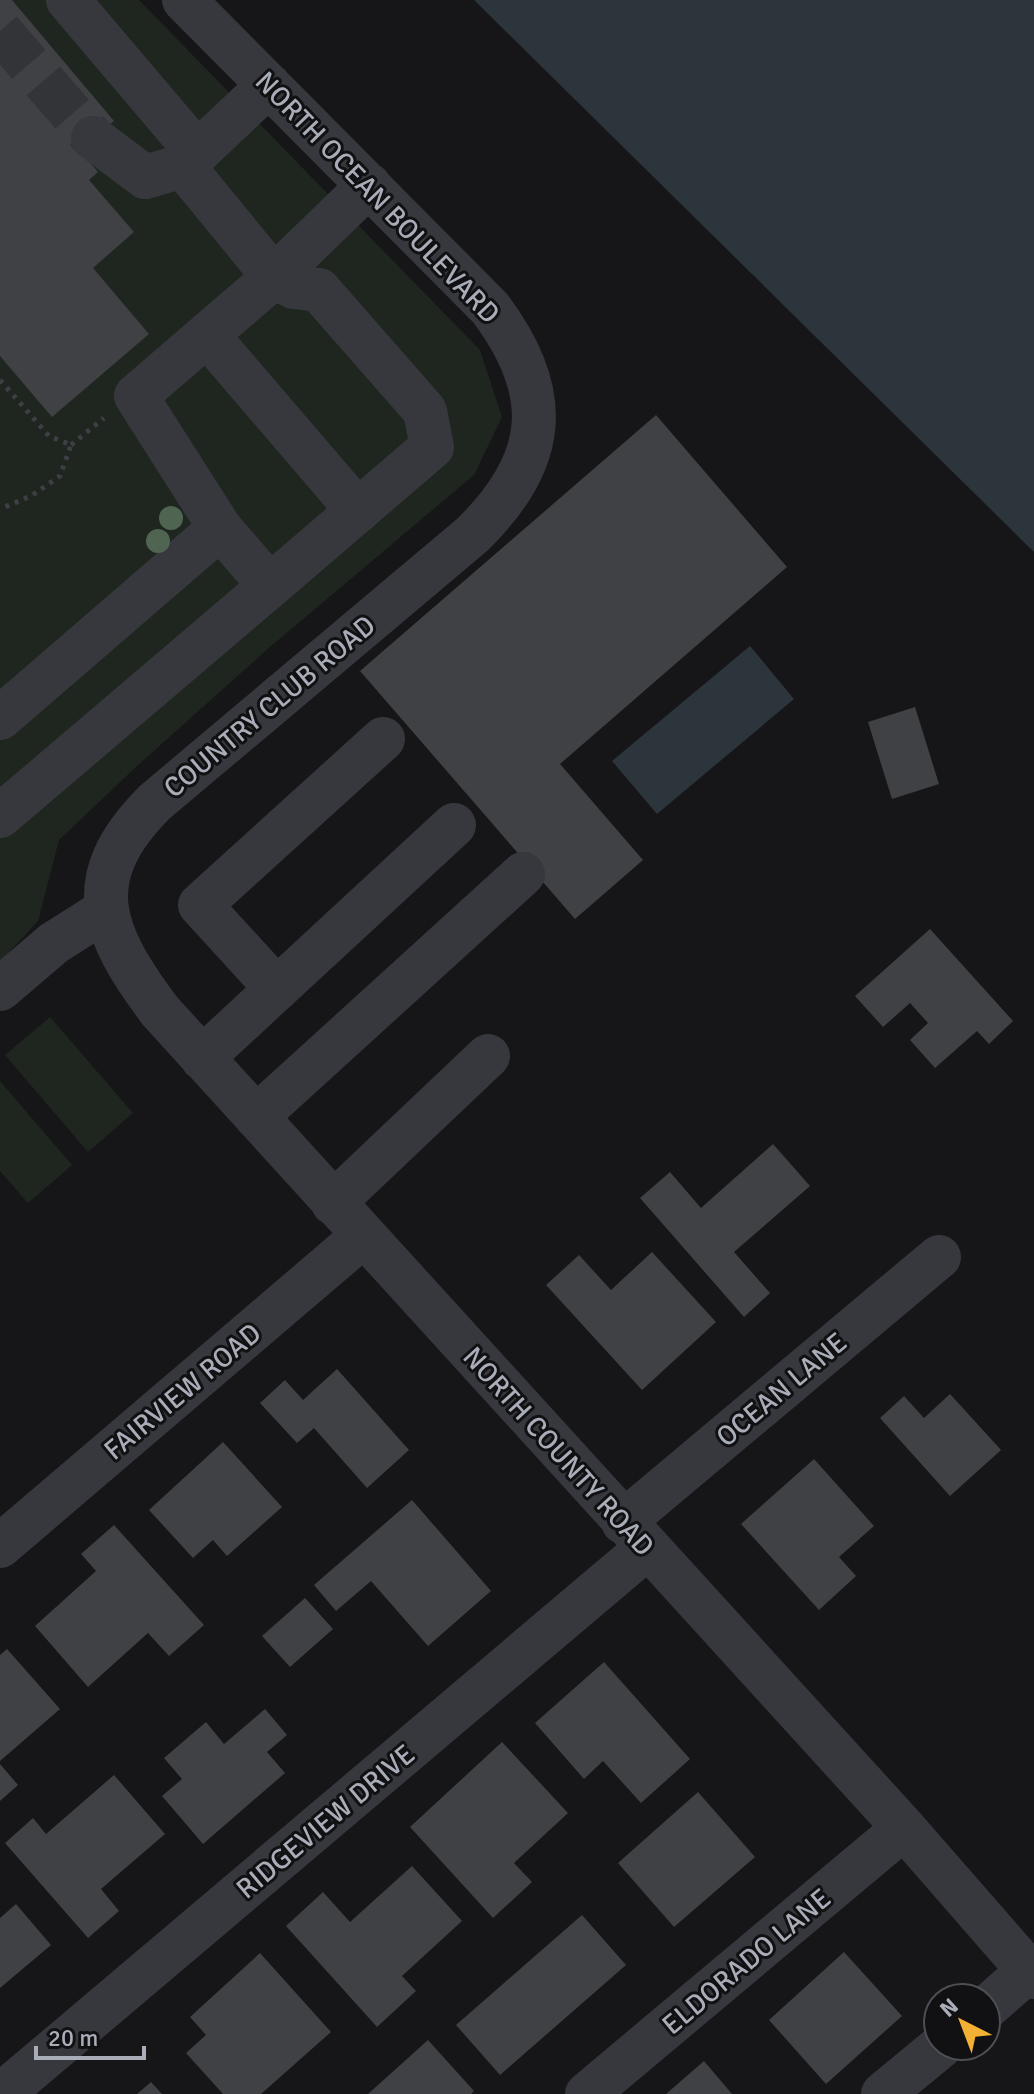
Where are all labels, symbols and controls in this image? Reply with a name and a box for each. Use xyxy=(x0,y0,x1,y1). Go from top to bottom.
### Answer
street label: NORTH OCEAN BOULEVARD xyxy=(248,65,507,331)
street label: COUNTRY CLUB ROAD xyxy=(157,608,382,805)
street label: FAIRVIEW ROAD xyxy=(97,1316,268,1467)
street label: OCEAN LANE xyxy=(710,1325,854,1454)
street label: NORTH COUNTY ROAD xyxy=(456,1340,661,1563)
street label: RIDGEVIEW DRIVE xyxy=(230,1737,422,1906)
street label: ELDORADO LANE xyxy=(655,1881,838,2042)
north arrow xyxy=(922,1982,1002,2062)
text: N xyxy=(934,1992,964,2023)
scale bar xyxy=(36,2010,144,2060)
text: 20 m xyxy=(48,2023,98,2053)

